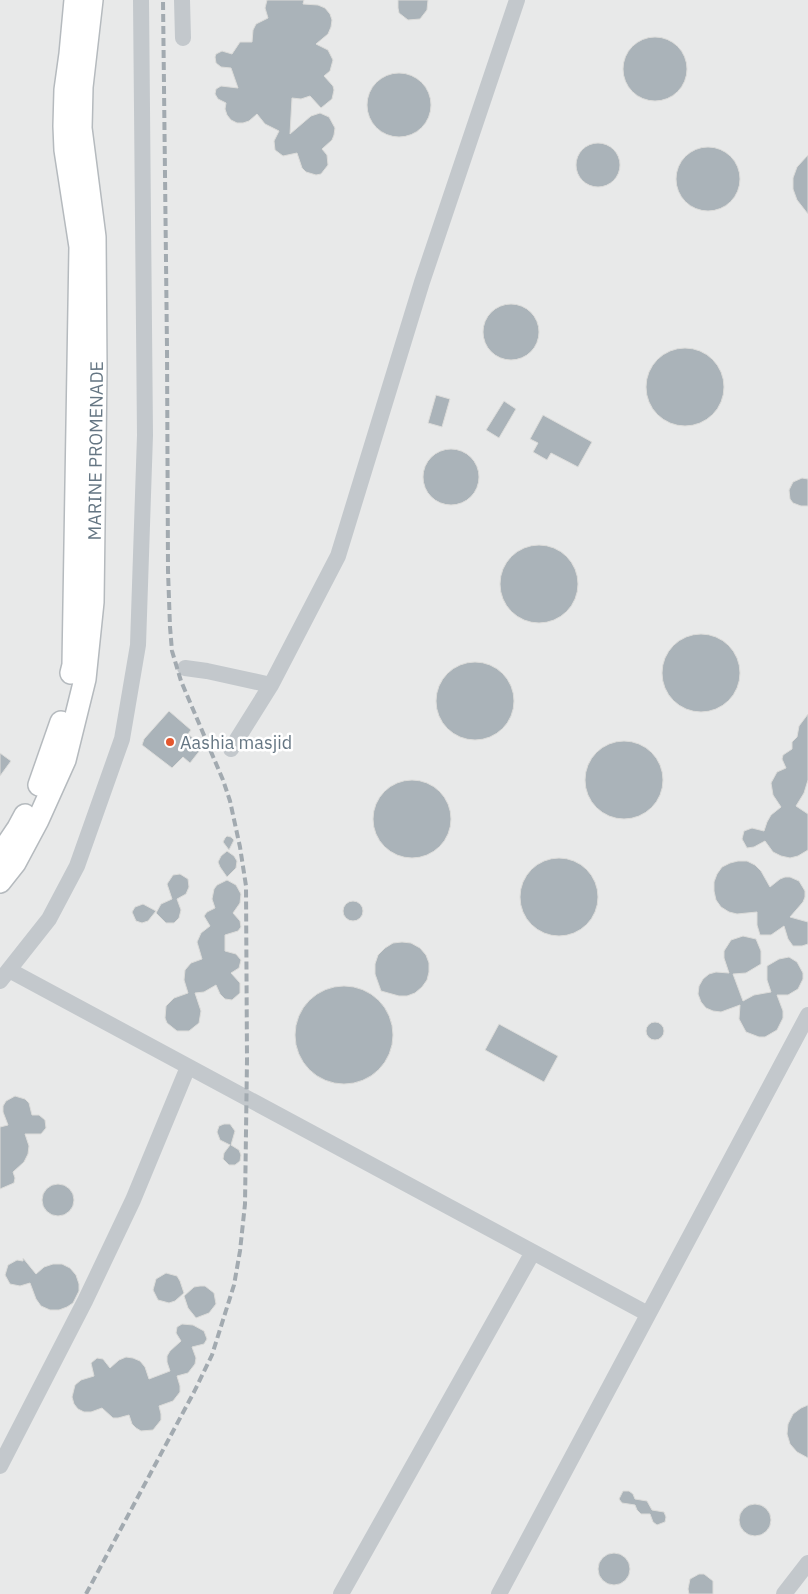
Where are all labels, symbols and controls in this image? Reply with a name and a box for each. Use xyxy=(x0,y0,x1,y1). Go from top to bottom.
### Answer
street label: MARINE PROMENADE xyxy=(82,361,108,540)
place label: Aashia masjid xyxy=(180,731,292,754)
marker: Aashia masjid xyxy=(164,736,176,748)

